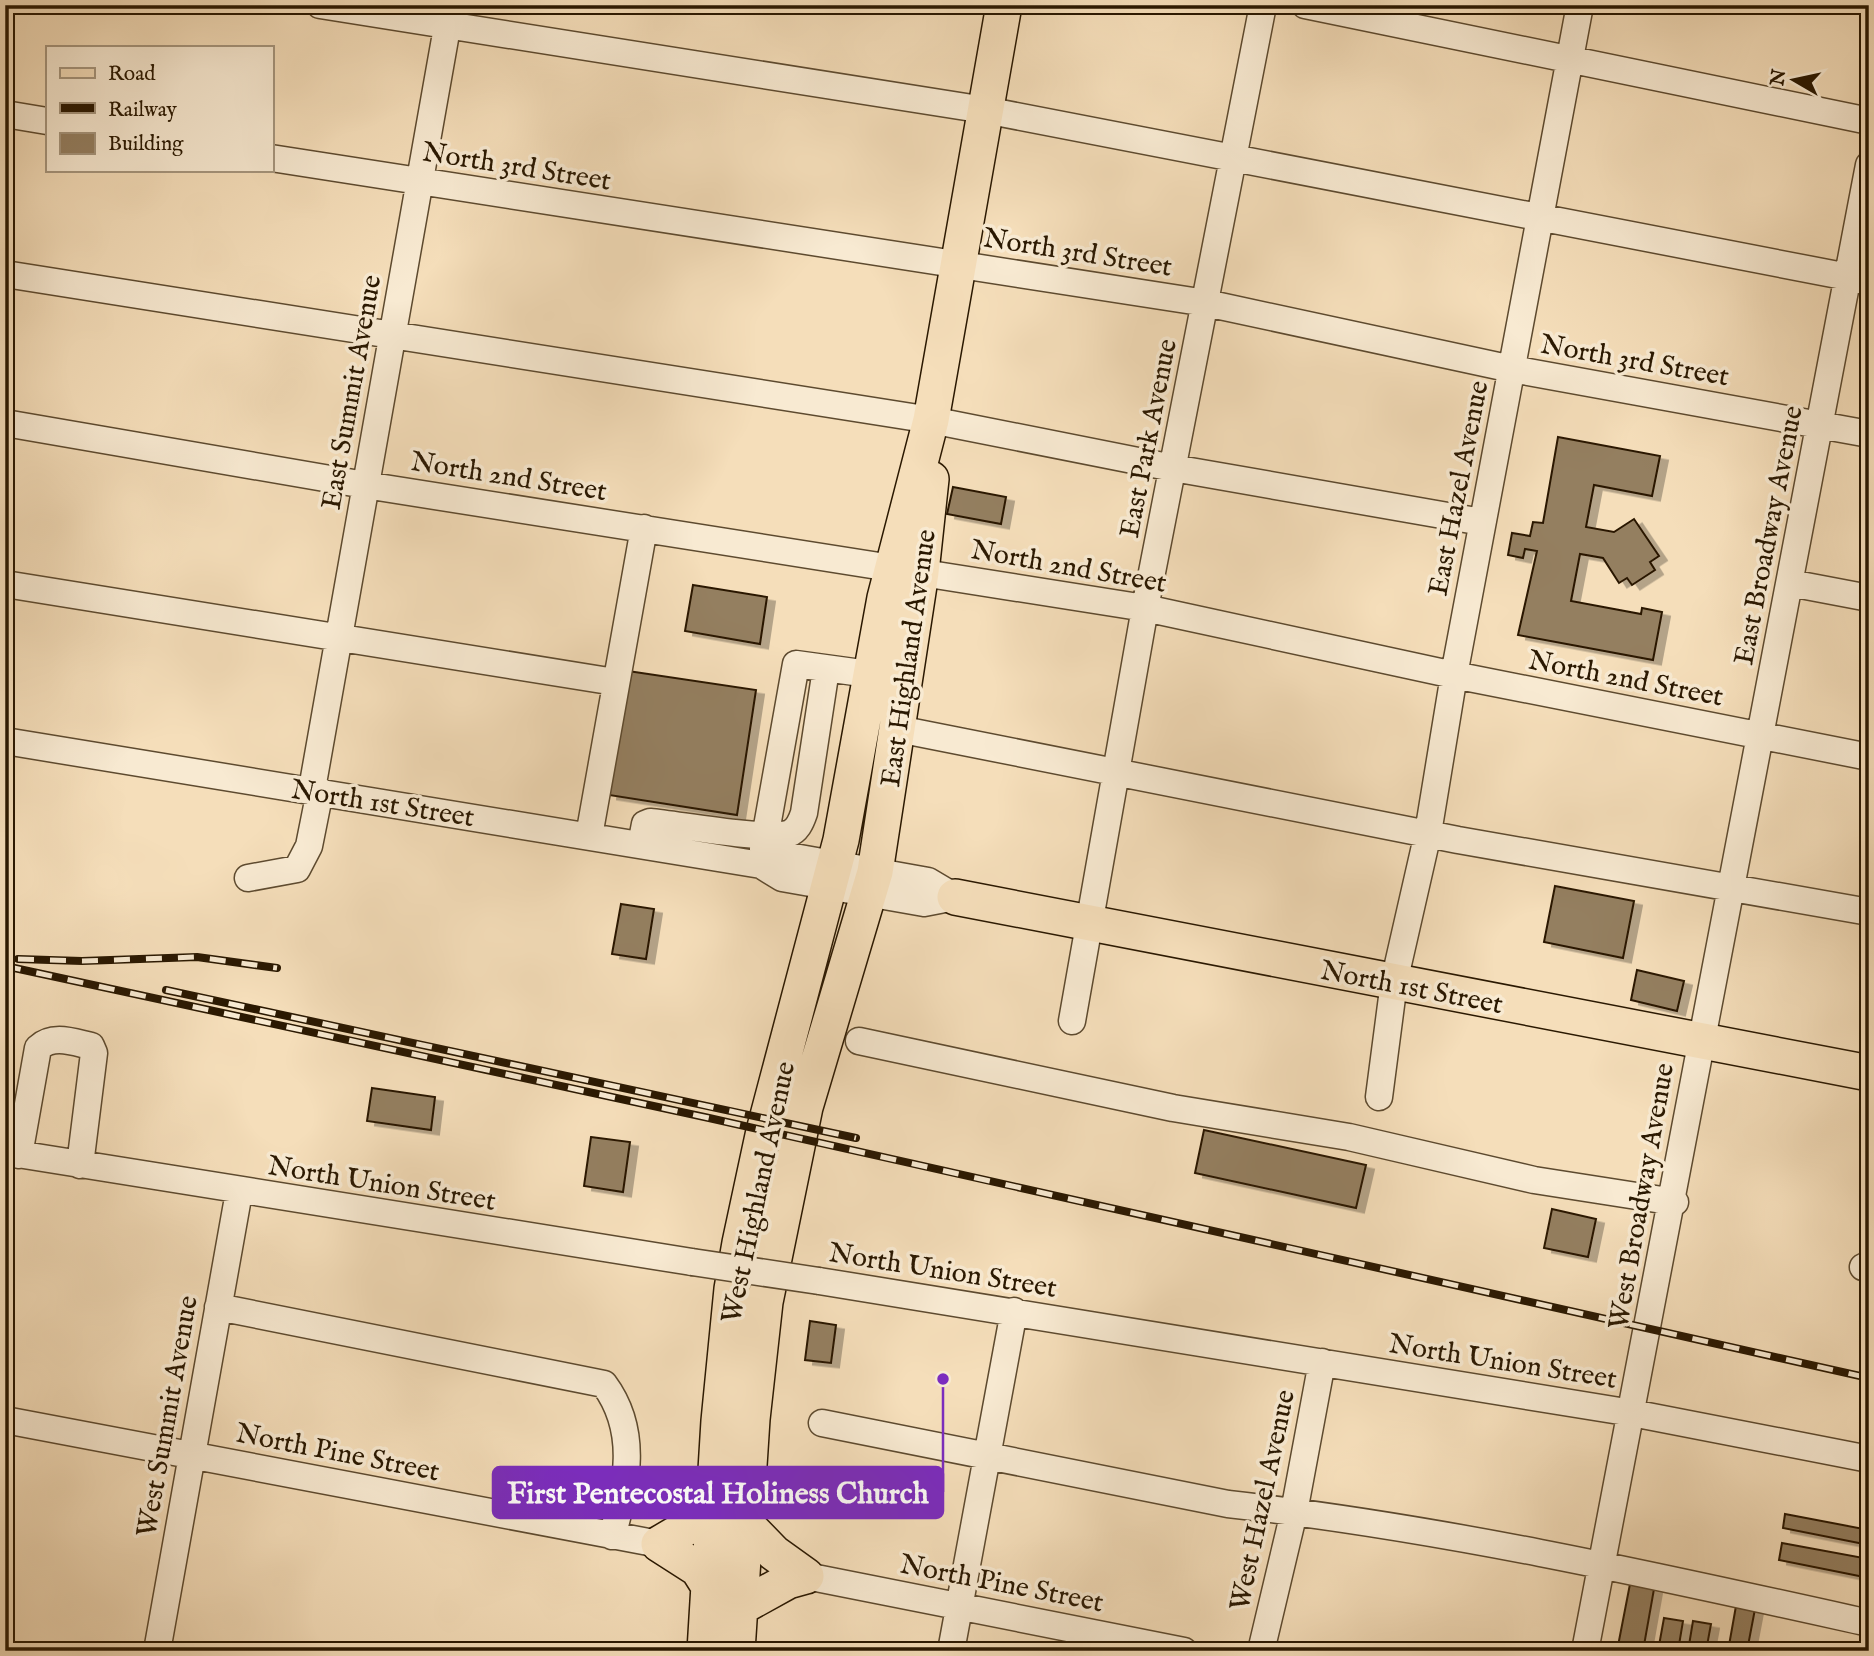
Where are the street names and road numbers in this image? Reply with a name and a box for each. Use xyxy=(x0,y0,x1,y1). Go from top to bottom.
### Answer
street label: North 3rd Street xyxy=(420,135,614,200)
street label: North 3rd Street xyxy=(981,221,1175,286)
street label: East Summit Avenue xyxy=(315,272,390,513)
street label: North 3rd Street xyxy=(1538,328,1732,395)
street label: East Park Avenue xyxy=(1113,336,1186,541)
street label: East Hazel Avenue xyxy=(1421,378,1497,599)
street label: East Broadway Avenue xyxy=(1727,403,1812,668)
street label: North 2nd Street xyxy=(408,445,610,510)
street label: East Highland Avenue xyxy=(874,527,945,790)
street label: North 2nd Street xyxy=(968,533,1169,602)
street label: North 2nd Street xyxy=(1525,643,1726,716)
street label: North 1st Street xyxy=(289,773,477,836)
street label: North 1st Street xyxy=(1317,954,1506,1023)
street label: West Highland Avenue xyxy=(715,1058,804,1327)
street label: West Broadway Avenue xyxy=(1602,1060,1683,1332)
street label: North Union Street xyxy=(265,1149,498,1220)
street label: North Union Street xyxy=(826,1236,1059,1307)
street label: West Summit Avenue xyxy=(130,1293,207,1540)
street label: North Union Street xyxy=(1386,1327,1619,1398)
street label: West Hazel Avenue xyxy=(1223,1387,1304,1614)
street label: North Pine Street xyxy=(233,1417,443,1490)
street label: North Pine Street xyxy=(897,1548,1107,1621)

